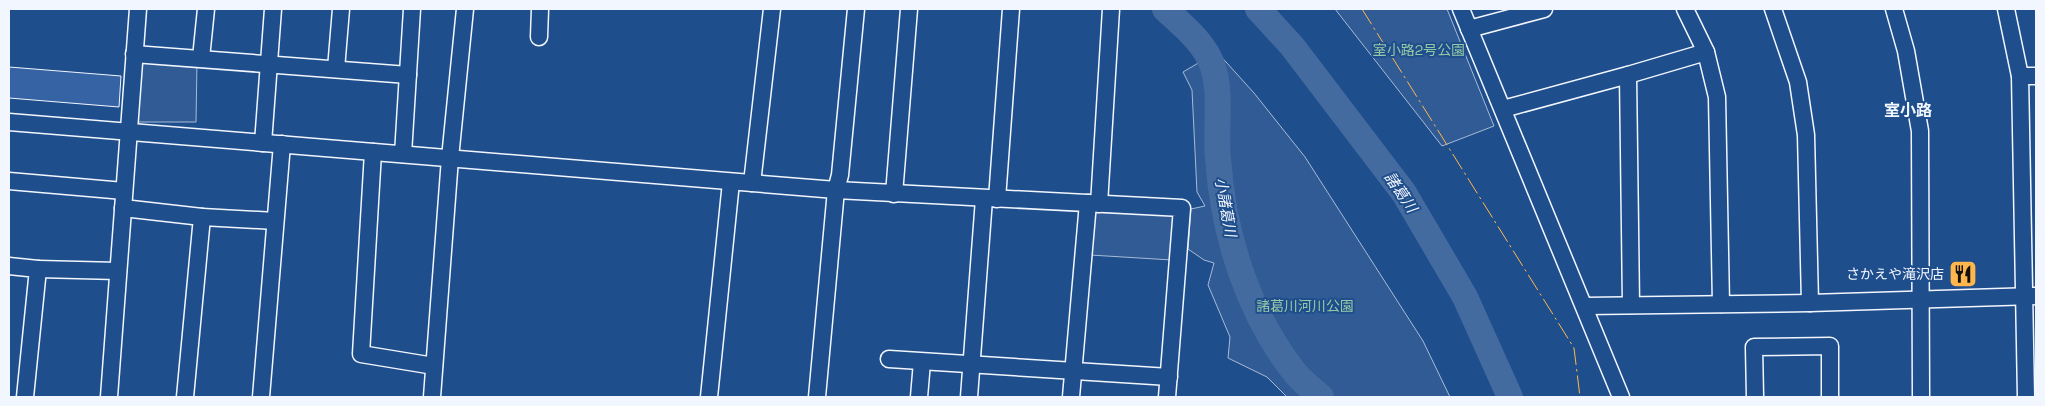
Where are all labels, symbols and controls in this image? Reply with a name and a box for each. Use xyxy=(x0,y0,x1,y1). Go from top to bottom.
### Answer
park label: 室小路2号公園 xyxy=(1373,41,1465,59)
district label: 室小路 xyxy=(1884,100,1932,121)
water label: 諸葛川 xyxy=(1381,168,1423,218)
water label: 小諸葛川 xyxy=(1211,176,1241,240)
restaurant icon: さかえや滝沢店 xyxy=(1948,259,1978,289)
place label: さかえや滝沢店 xyxy=(1846,265,1944,283)
park label: 諸葛川河川公園 xyxy=(1256,297,1354,315)

